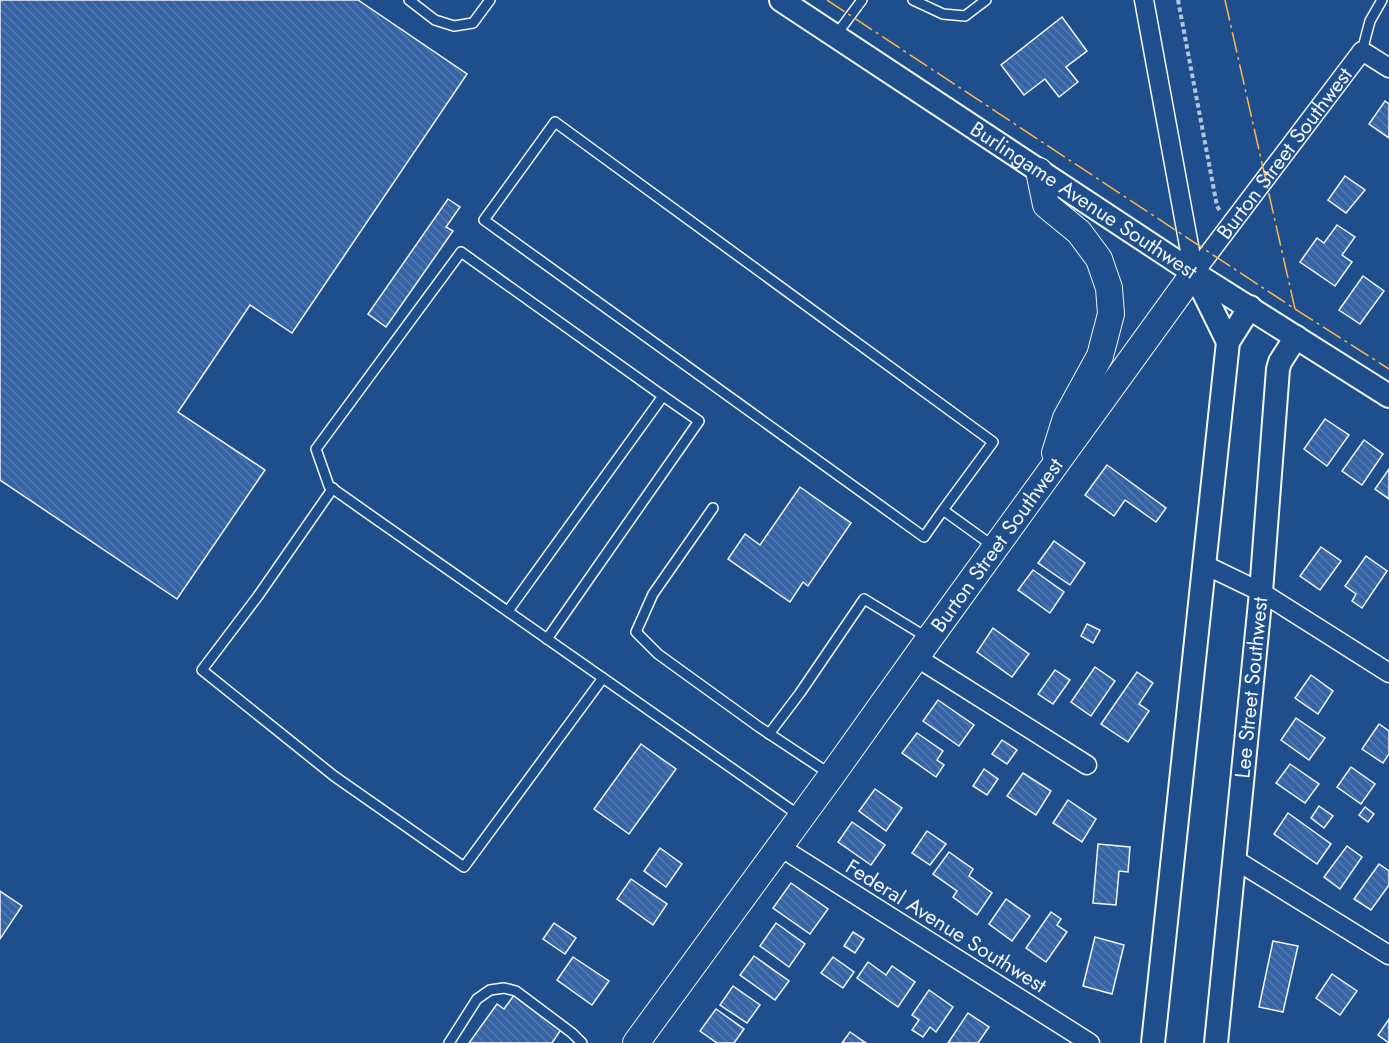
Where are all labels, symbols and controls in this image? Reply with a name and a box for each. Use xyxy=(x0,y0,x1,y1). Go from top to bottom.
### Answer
street label: Burton Street Southwest xyxy=(1210,61,1359,246)
street label: Burlingame Avenue Southwest xyxy=(964,114,1203,286)
street label: Burton Street Southwest xyxy=(924,452,1070,638)
street label: Lee Street Southwest xyxy=(1227,596,1275,780)
street label: Federal Avenue Southwest xyxy=(840,852,1052,1000)

